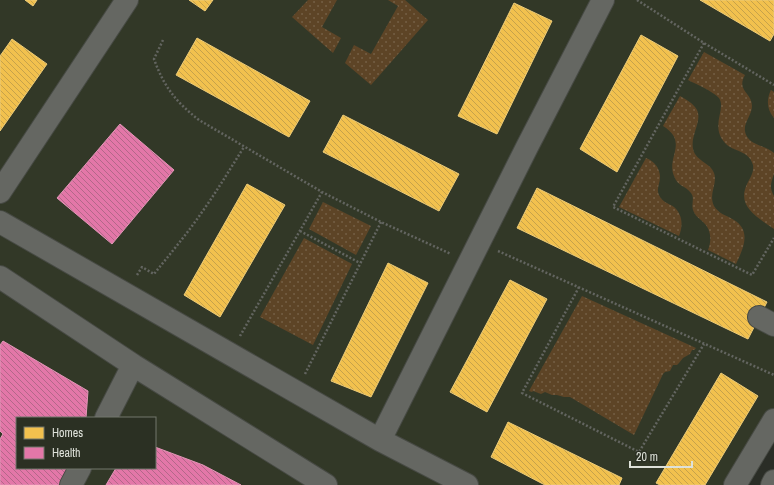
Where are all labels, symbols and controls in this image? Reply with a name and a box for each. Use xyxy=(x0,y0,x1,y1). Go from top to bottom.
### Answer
legend xyxy=(16,417,156,469)
text: Homes xyxy=(52,425,83,441)
scale bar xyxy=(630,443,692,469)
text: Health xyxy=(52,445,80,461)
text: 20 m xyxy=(636,449,658,465)

